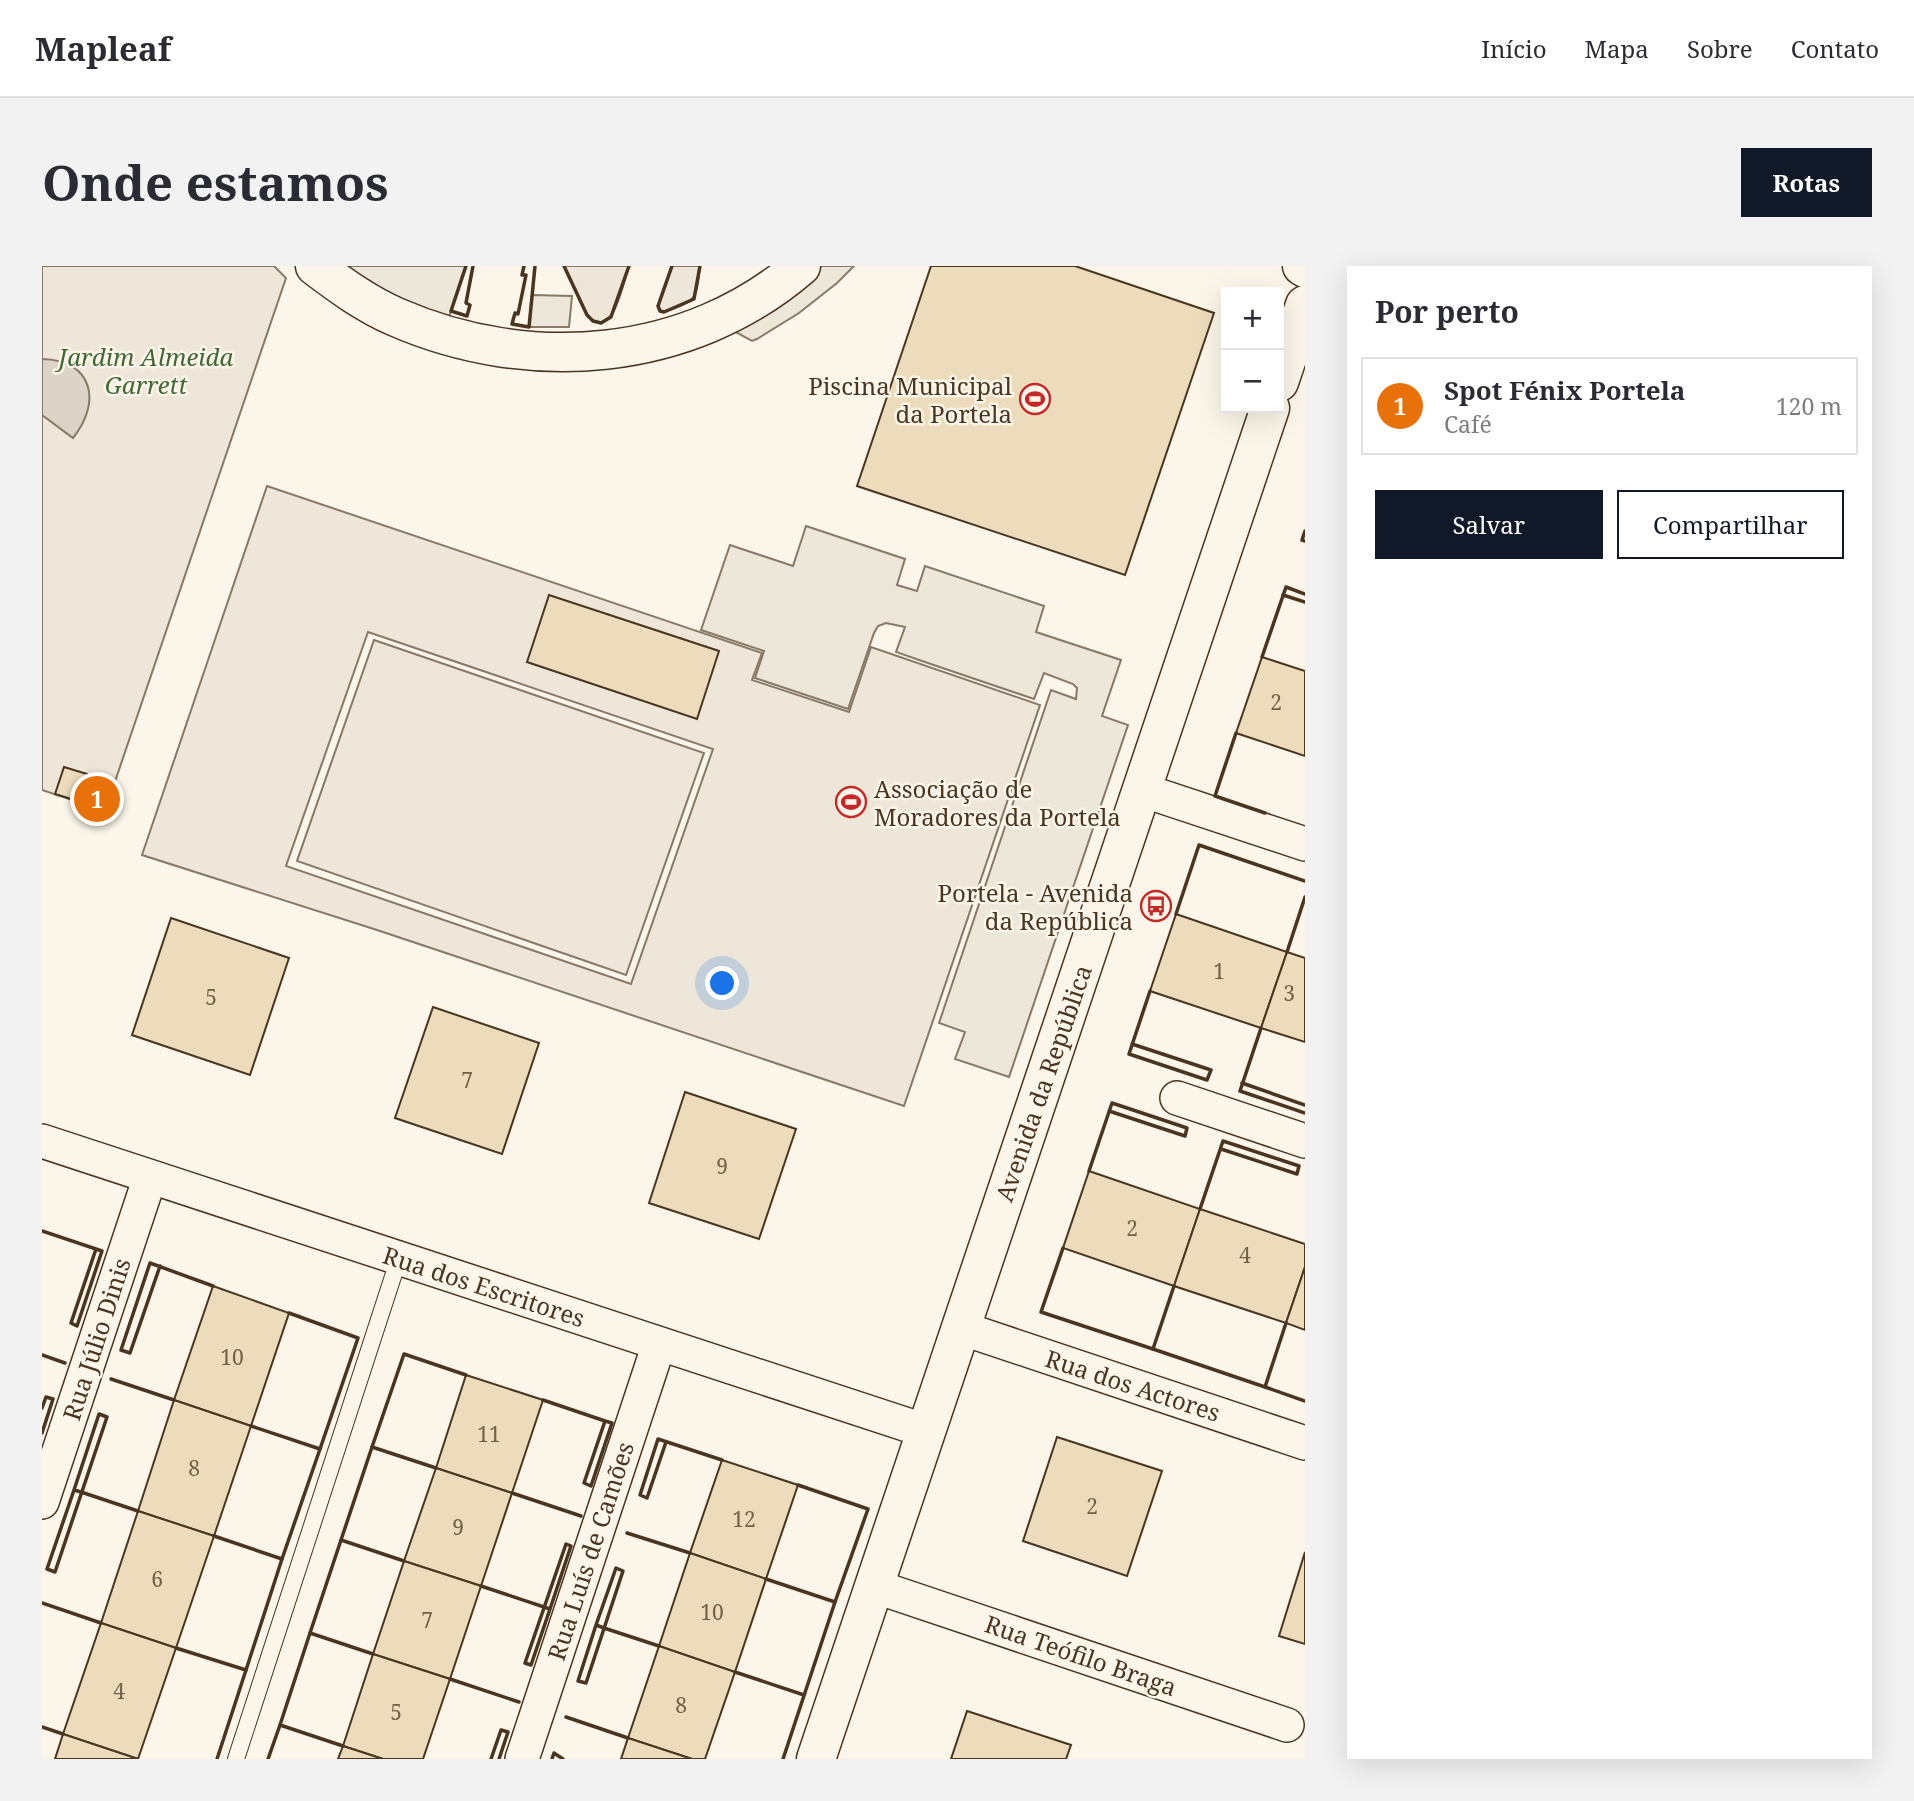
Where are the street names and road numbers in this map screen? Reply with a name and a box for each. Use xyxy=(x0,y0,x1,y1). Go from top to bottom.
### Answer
street label: Avenida da República xyxy=(987,960,1099,1206)
street label: Rua dos Escritores xyxy=(379,1238,589,1334)
street label: Rua Júlio Dinis xyxy=(54,1254,138,1424)
street label: Rua dos Actores xyxy=(1041,1341,1225,1429)
street label: Rua Luís de Camões xyxy=(539,1438,641,1664)
street label: Rua Teófilo Braga xyxy=(981,1607,1181,1703)

